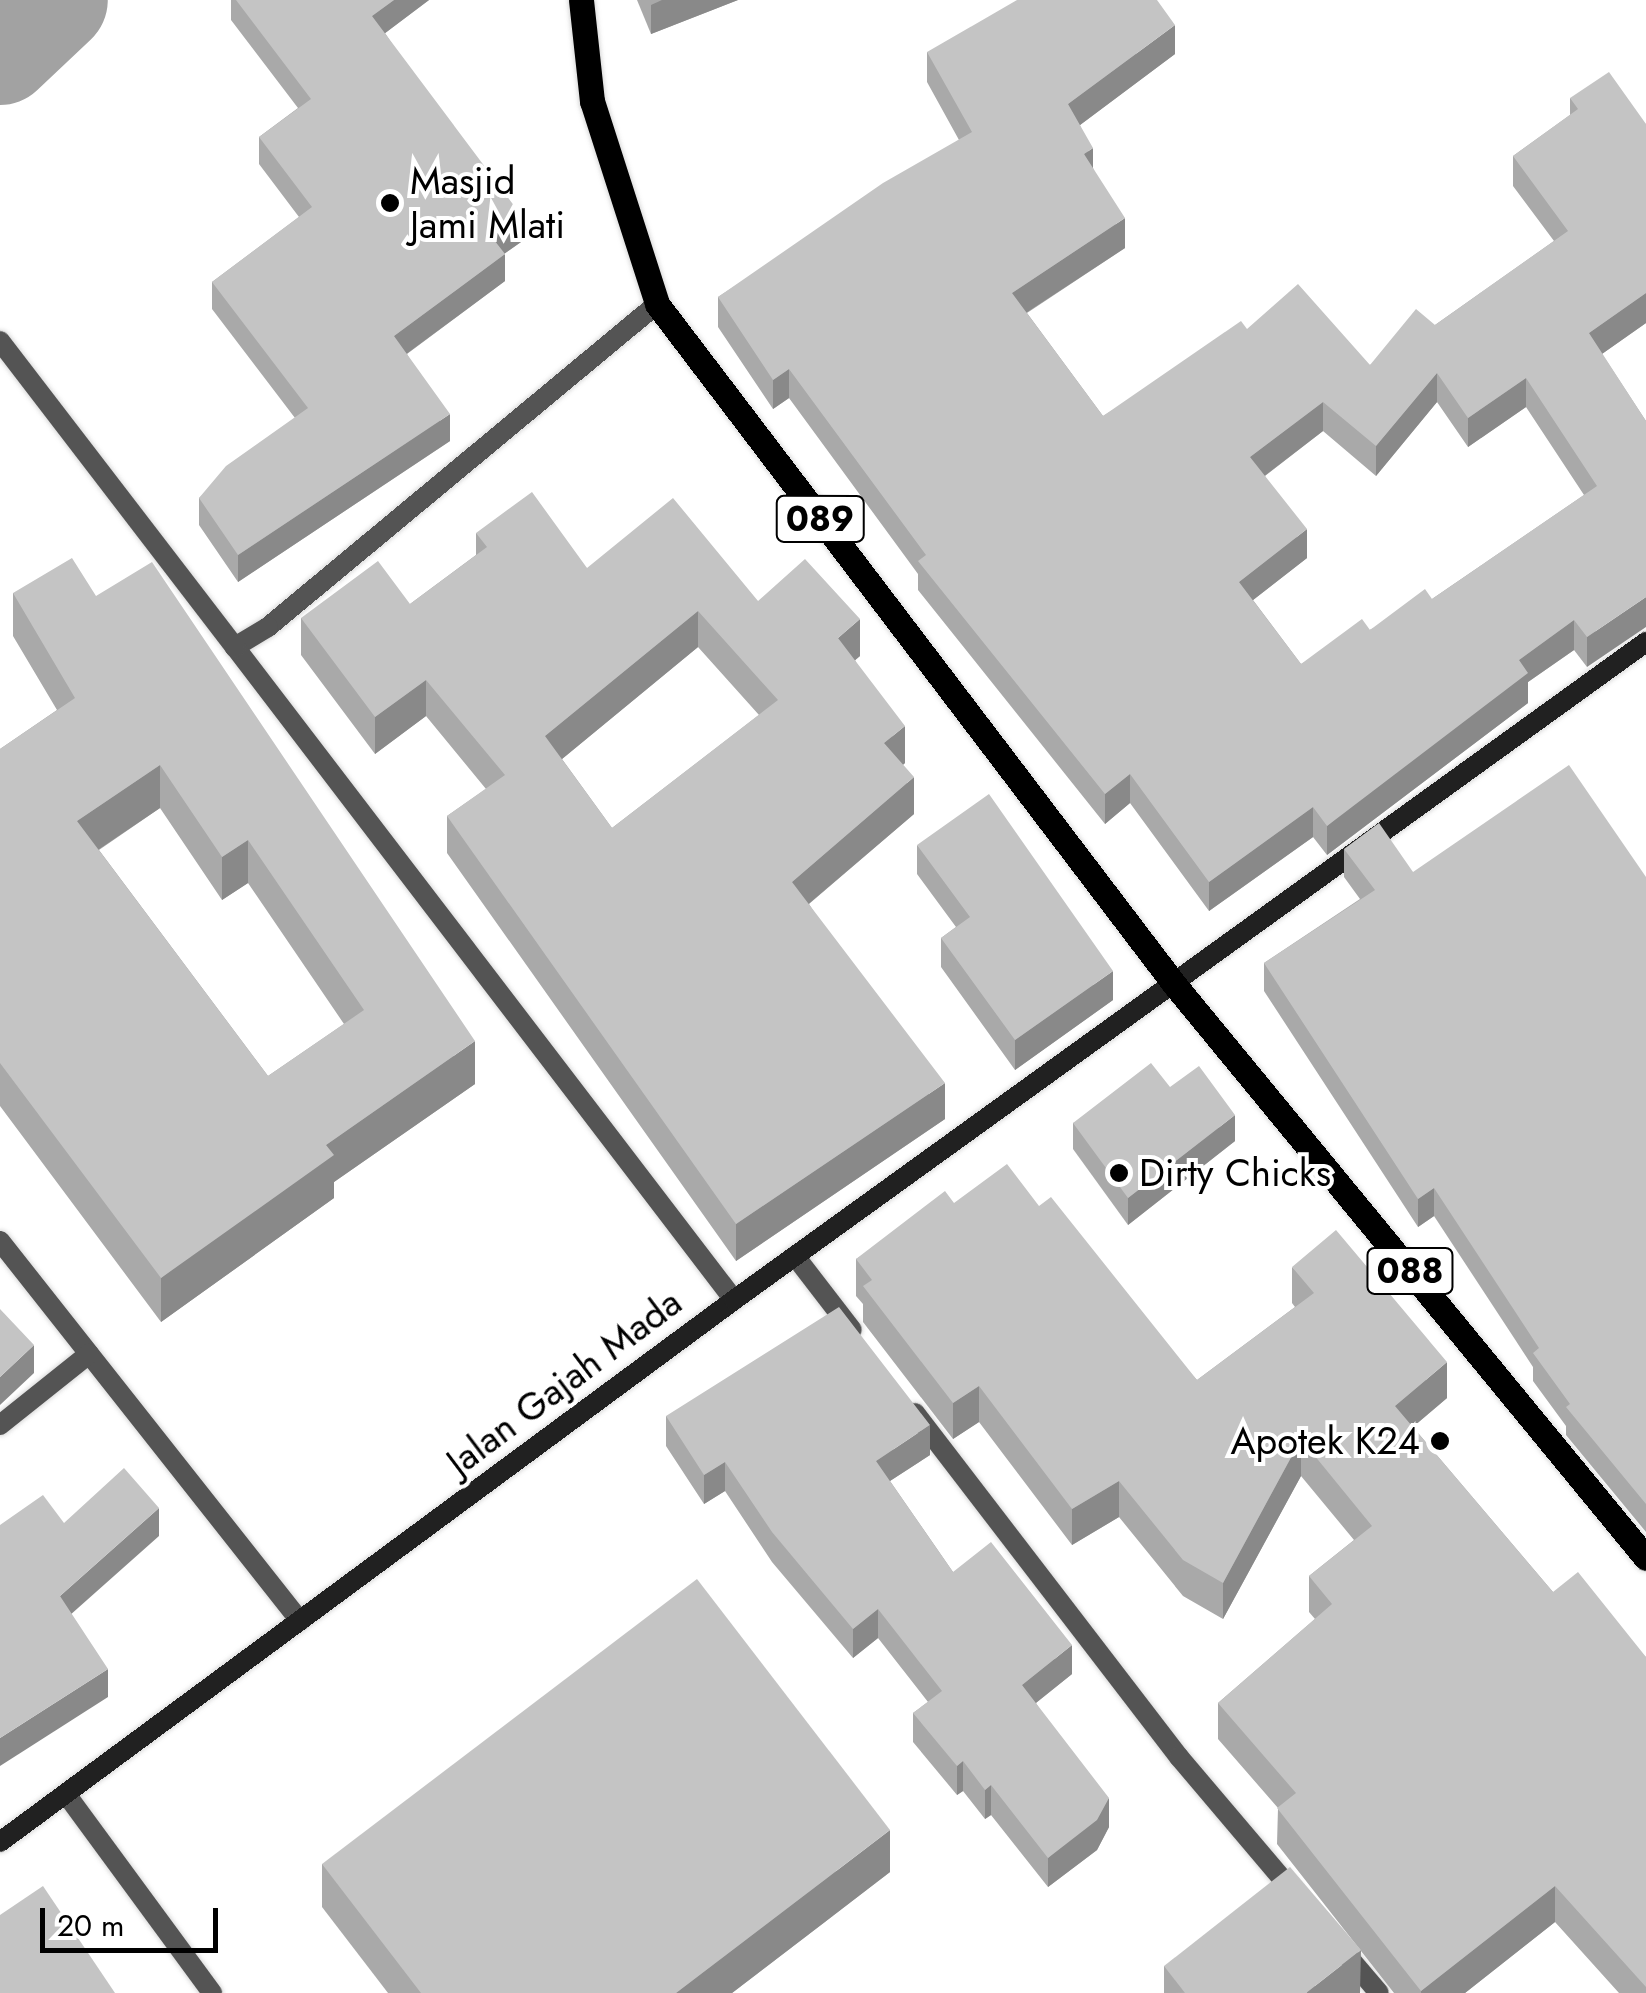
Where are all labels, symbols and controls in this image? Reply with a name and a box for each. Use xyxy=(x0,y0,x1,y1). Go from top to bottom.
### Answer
place label: Masjid Jami Mlati xyxy=(410,158,565,248)
marker: Masjid Jami Mlati xyxy=(379,192,401,214)
road number: 089 xyxy=(775,489,865,549)
place label: Dirty Chicks xyxy=(1139,1150,1331,1196)
marker: Dirty Chicks xyxy=(1108,1162,1130,1184)
road number: 088 xyxy=(1365,1241,1455,1301)
street label: Jalan Gajah Mada xyxy=(438,1279,690,1485)
place label: Apotek K24 xyxy=(1230,1418,1420,1464)
marker: Apotek K24 xyxy=(1429,1430,1451,1452)
scale bar xyxy=(45,1888,222,1950)
text: 20 m xyxy=(57,1904,124,1947)

